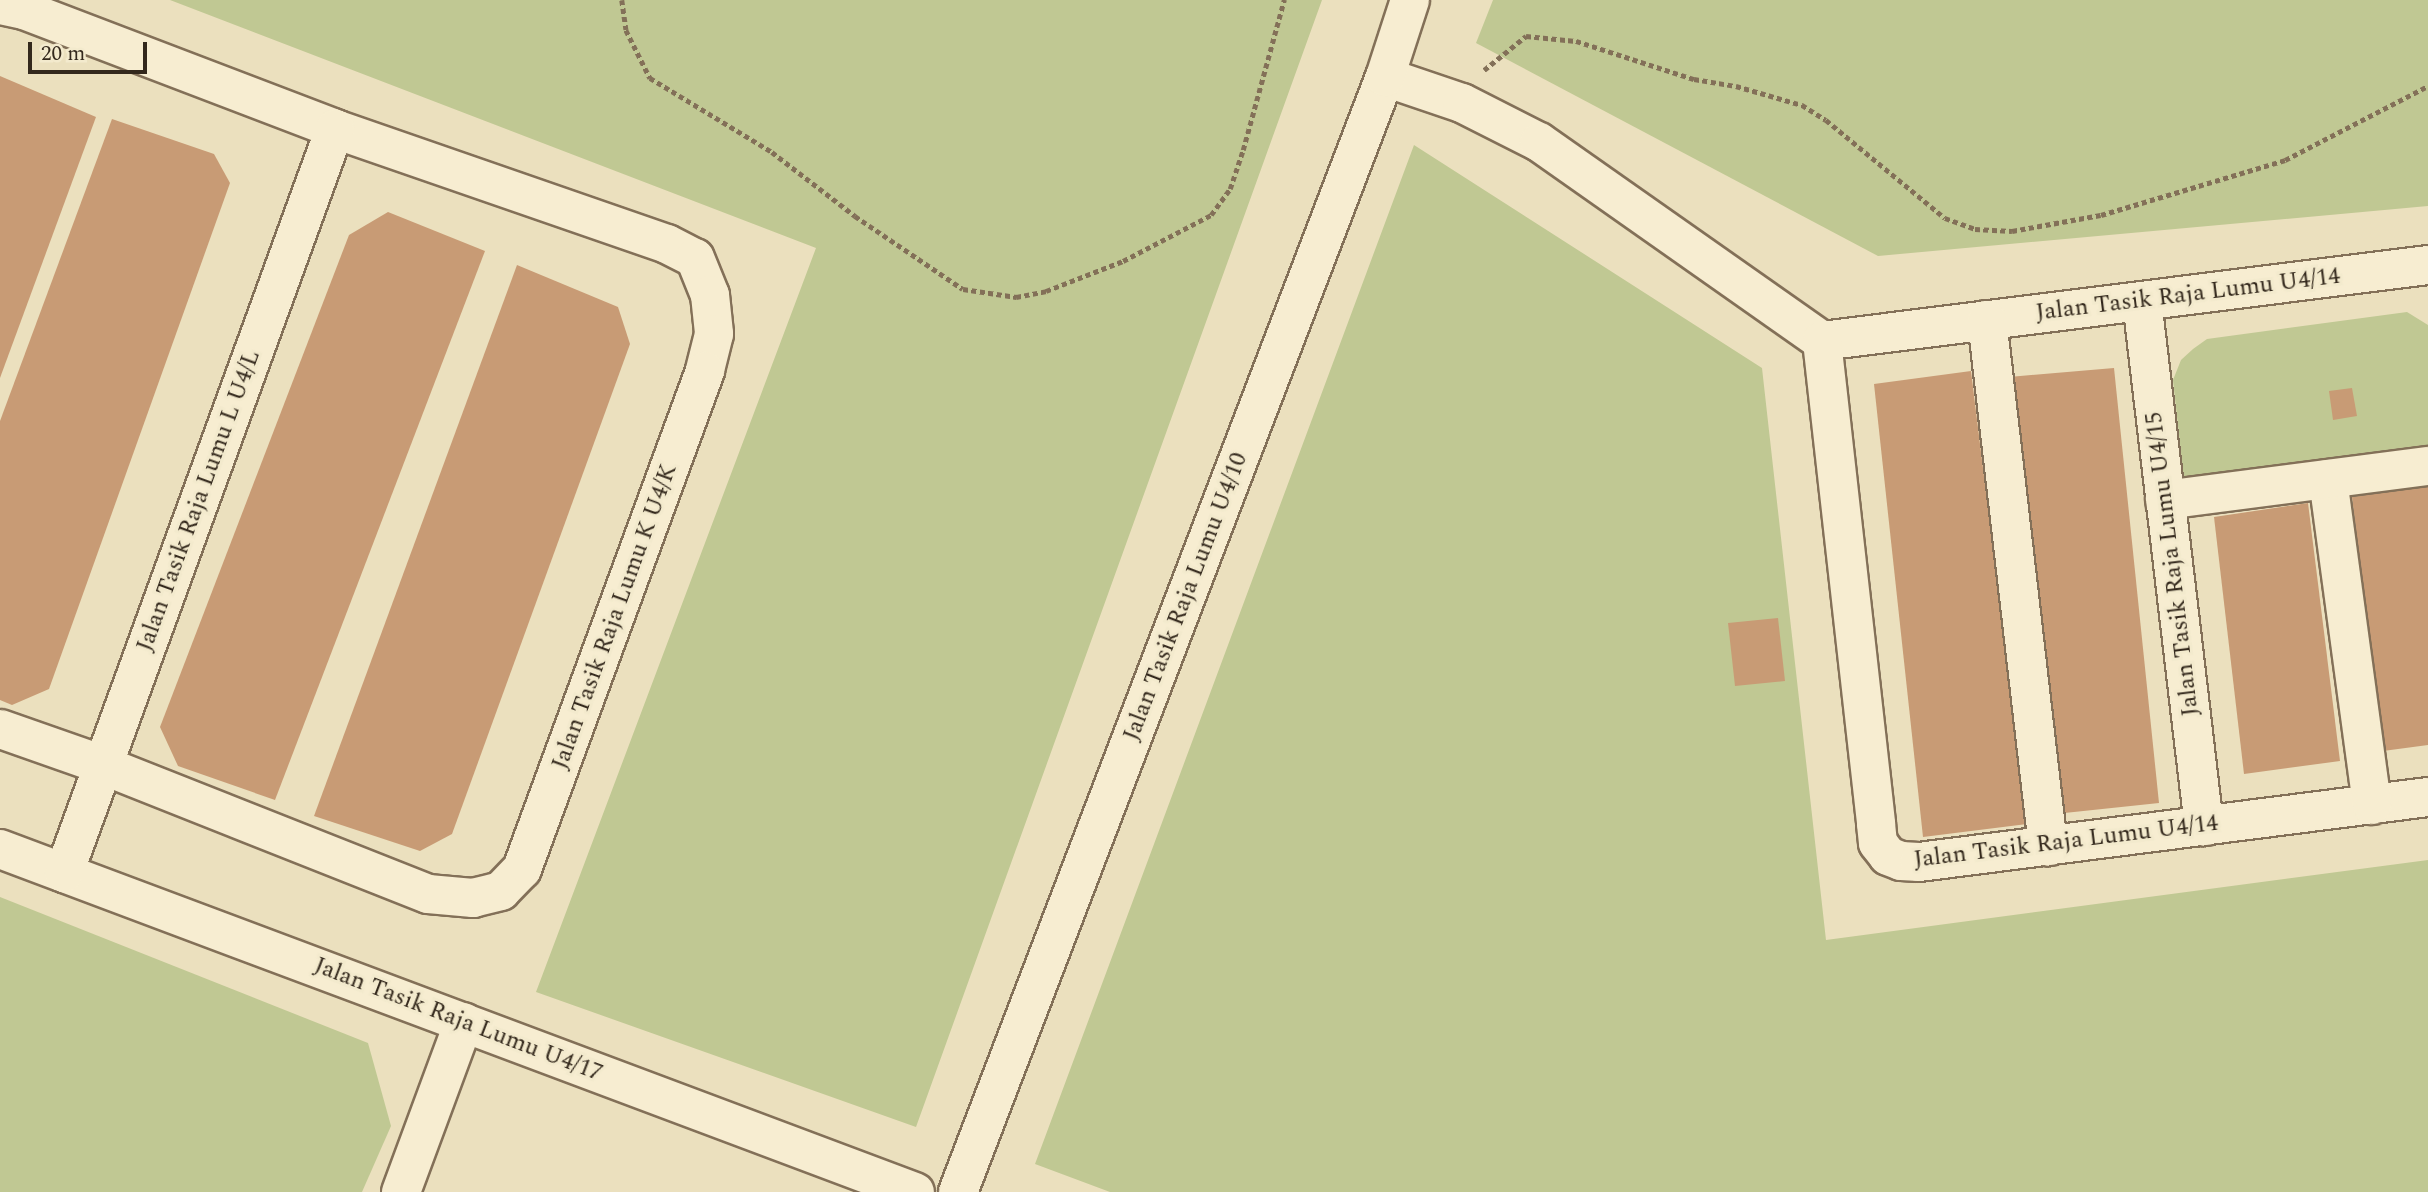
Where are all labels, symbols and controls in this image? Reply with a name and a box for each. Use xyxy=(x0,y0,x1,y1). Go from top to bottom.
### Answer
scale bar xyxy=(32,28,150,72)
text: 20 m xyxy=(41,38,85,70)
street label: Jalan Tasik Raja Lumu U4/14 xyxy=(2034,262,2342,328)
street label: Jalan Tasik Raja Lumu L U4/L xyxy=(131,346,267,656)
street label: Jalan Tasik Raja Lumu U4/15 xyxy=(2140,410,2206,718)
street label: Jalan Tasik Raja Lumu U4/10 xyxy=(1118,449,1254,745)
street label: Jalan Tasik Raja Lumu K U4/K xyxy=(546,460,684,774)
street label: Jalan Tasik Raja Lumu U4/14 xyxy=(1912,809,2220,875)
street label: Jalan Tasik Raja Lumu U4/17 xyxy=(310,952,606,1088)

